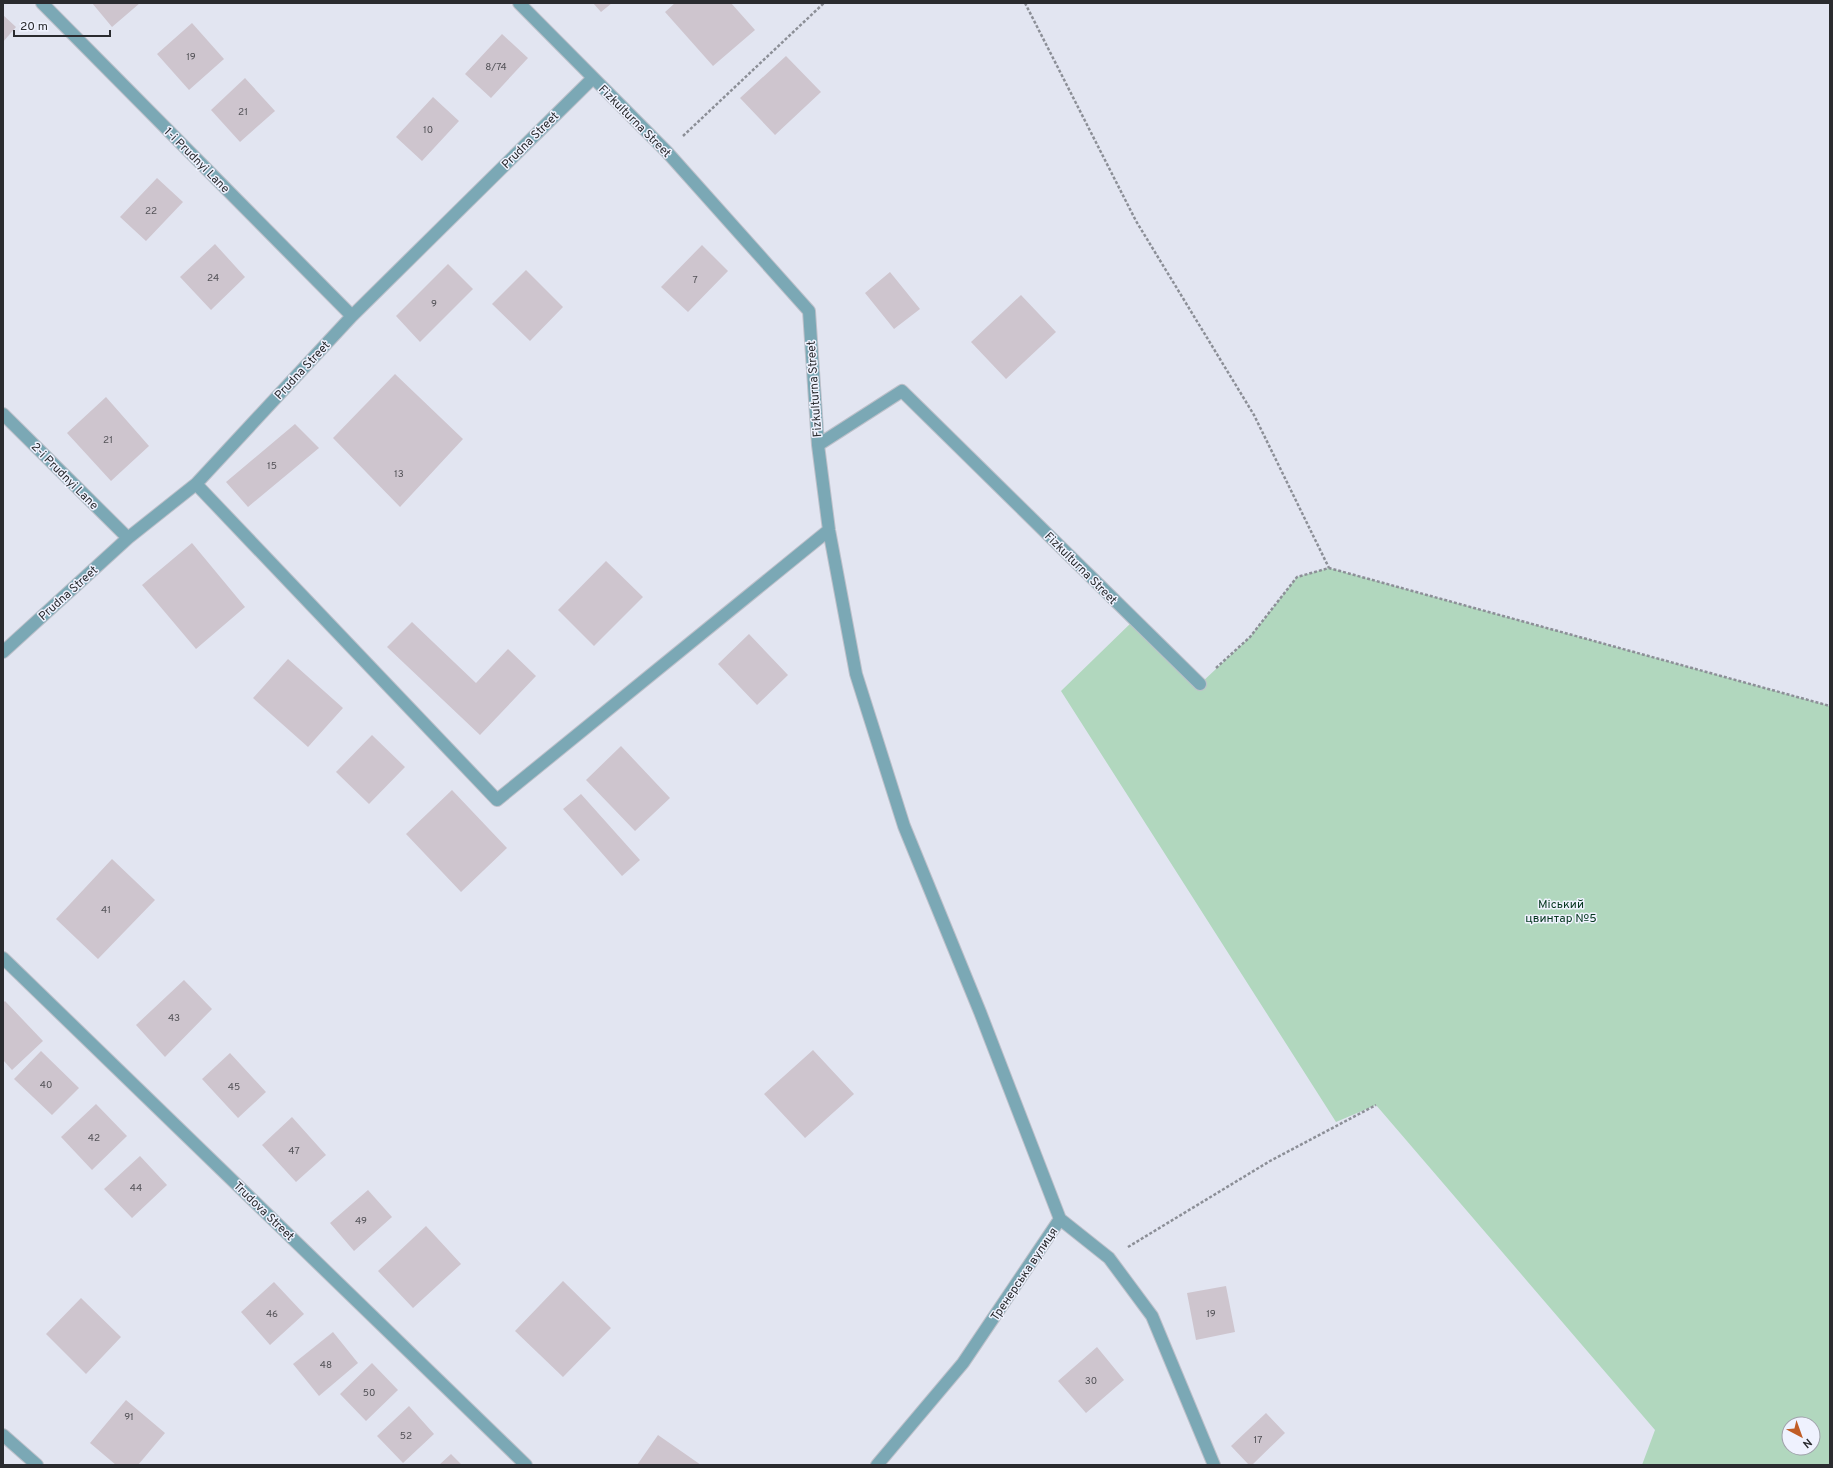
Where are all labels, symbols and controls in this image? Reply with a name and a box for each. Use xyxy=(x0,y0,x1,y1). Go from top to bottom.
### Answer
scale bar xyxy=(14,12,110,38)
text: 20 m xyxy=(20,19,48,35)
house number: 19 xyxy=(186,51,196,64)
house number: 8/74 xyxy=(485,61,507,74)
street label: Fizkulturna Street xyxy=(594,82,674,162)
house number: 21 xyxy=(238,106,248,119)
street label: Prudna Street xyxy=(499,109,563,173)
street label: 1-i Prudnyi Lane xyxy=(160,124,233,197)
house number: 10 xyxy=(423,124,433,137)
house number: 22 xyxy=(145,205,157,218)
house number: 24 xyxy=(207,272,219,285)
house number: 7 xyxy=(692,274,698,287)
house number: 9 xyxy=(431,298,437,311)
street label: Prudna Street xyxy=(271,338,334,403)
street label: Fizkulturna Street xyxy=(804,340,826,438)
house number: 21 xyxy=(103,434,113,447)
street label: 2-i Prudnyi Lane xyxy=(27,440,101,514)
house number: 15 xyxy=(267,460,277,473)
house number: 13 xyxy=(394,468,404,481)
street label: Fizkulturna Street xyxy=(1040,529,1120,609)
street label: Prudna Street xyxy=(36,563,102,625)
park label: Міський цвинтар №5 xyxy=(1525,897,1597,927)
house number: 41 xyxy=(101,904,111,917)
house number: 43 xyxy=(168,1012,180,1025)
house number: 40 xyxy=(40,1079,52,1092)
house number: 45 xyxy=(228,1081,240,1094)
house number: 42 xyxy=(88,1132,100,1145)
house number: 47 xyxy=(288,1145,300,1158)
street label: Trudova Street xyxy=(229,1179,297,1245)
house number: 44 xyxy=(130,1182,142,1195)
house number: 49 xyxy=(355,1215,367,1228)
street label: Тренерська вулиця xyxy=(988,1225,1062,1324)
house number: 46 xyxy=(266,1308,278,1321)
house number: 19 xyxy=(1206,1308,1216,1321)
house number: 48 xyxy=(320,1359,332,1372)
house number: 30 xyxy=(1085,1375,1097,1388)
house number: 50 xyxy=(363,1387,375,1400)
house number: 91 xyxy=(124,1411,134,1424)
north arrow xyxy=(1781,1416,1821,1456)
house number: 52 xyxy=(400,1430,412,1443)
house number: 17 xyxy=(1254,1434,1262,1447)
text: N xyxy=(1799,1435,1814,1451)

